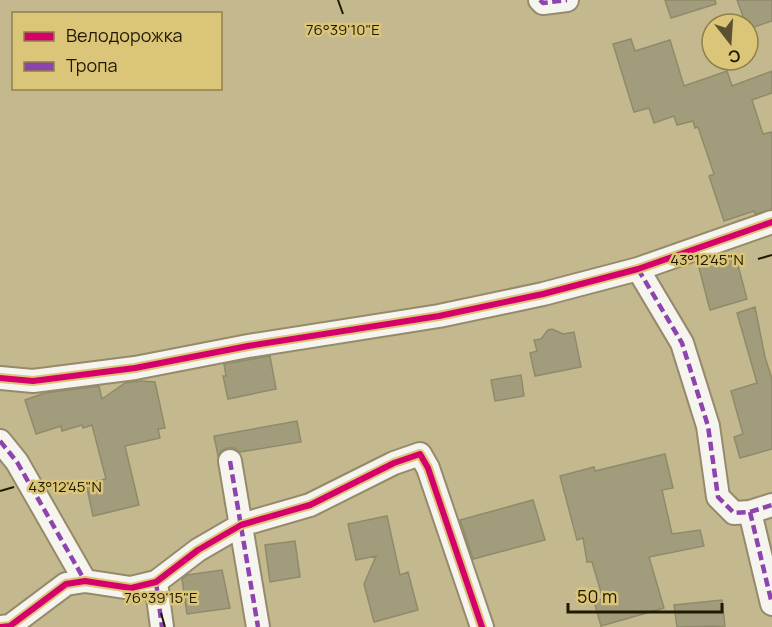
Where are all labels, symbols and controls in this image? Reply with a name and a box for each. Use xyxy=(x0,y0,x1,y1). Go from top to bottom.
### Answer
legend xyxy=(12,12,222,90)
north arrow xyxy=(700,12,760,72)
text: 76°39'10"E xyxy=(306,19,380,40)
text: Велодорожка xyxy=(66,23,183,47)
text: С xyxy=(725,44,743,69)
text: Тропа xyxy=(66,53,117,77)
text: 43°12'45"N xyxy=(670,249,744,270)
text: 43°12'45"N xyxy=(28,476,102,497)
scale bar xyxy=(568,576,722,614)
text: 50 m xyxy=(577,584,617,608)
text: 76°39'15"E xyxy=(124,587,198,608)

